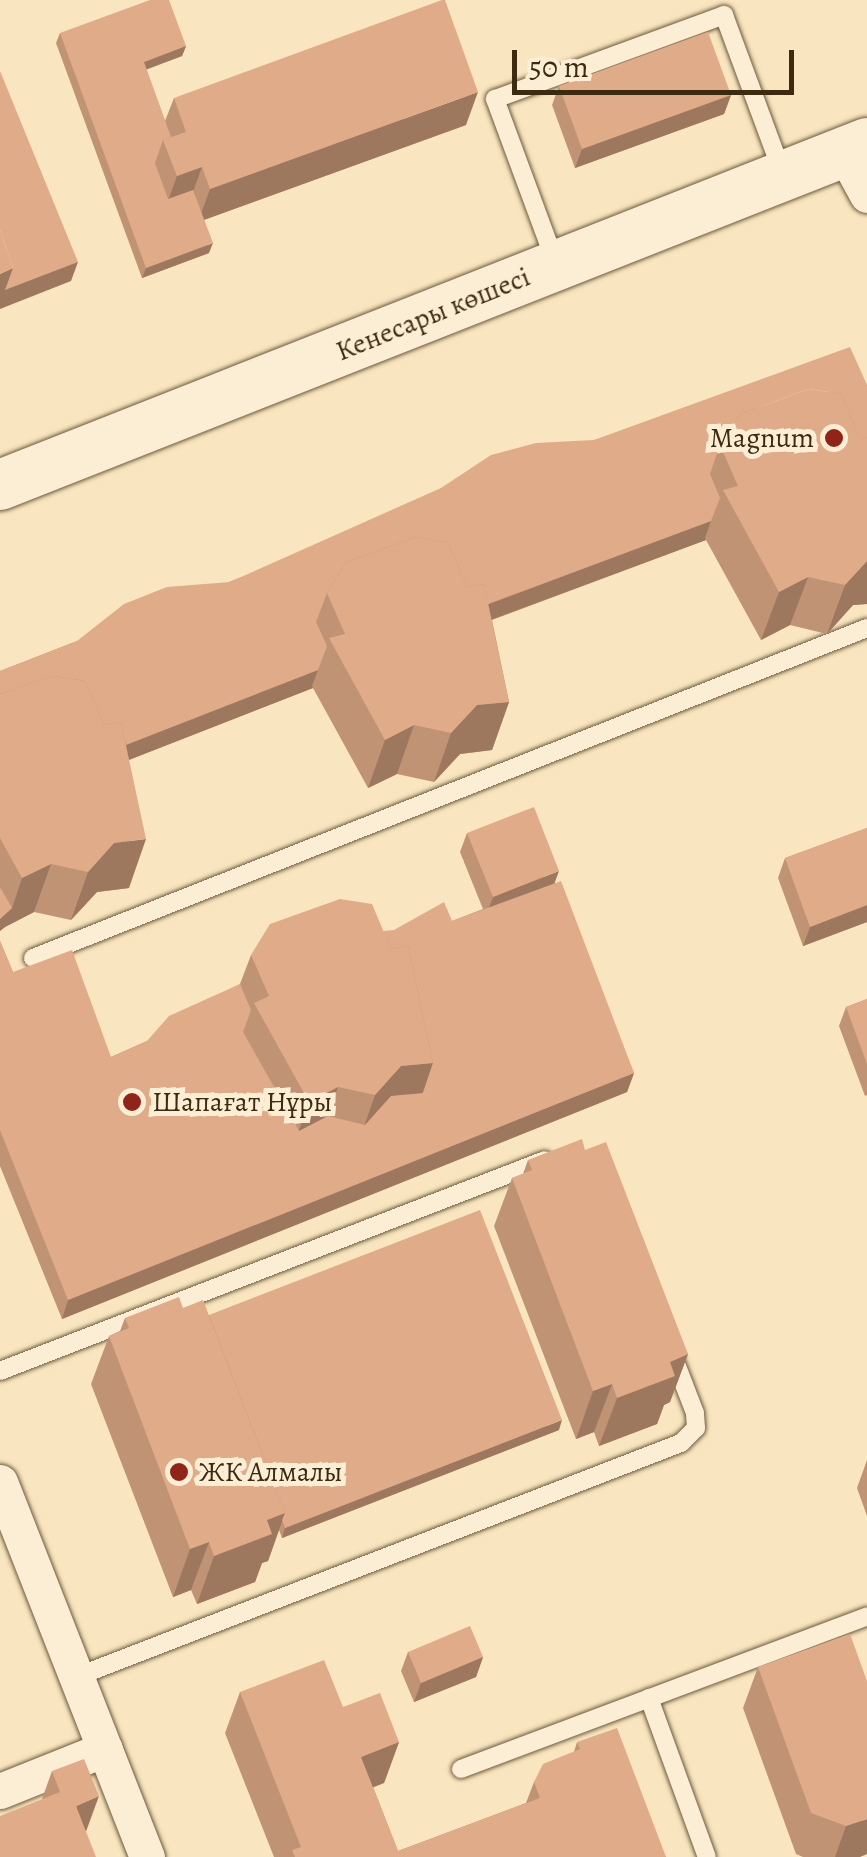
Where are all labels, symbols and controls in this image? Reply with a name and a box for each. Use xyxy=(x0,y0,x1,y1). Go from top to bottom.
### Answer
scale bar xyxy=(517,30,800,92)
text: 50 m xyxy=(529,47,589,87)
street label: Кенесары көшесі xyxy=(331,260,535,368)
place label: Magnum xyxy=(710,421,814,455)
marker: Magnum xyxy=(823,427,845,449)
place label: Шапағат Нұры xyxy=(152,1085,332,1119)
marker: Шапағат Нұры xyxy=(121,1091,143,1113)
place label: ЖК Алмалы xyxy=(199,1455,342,1489)
marker: ЖК Алмалы xyxy=(168,1461,190,1483)

